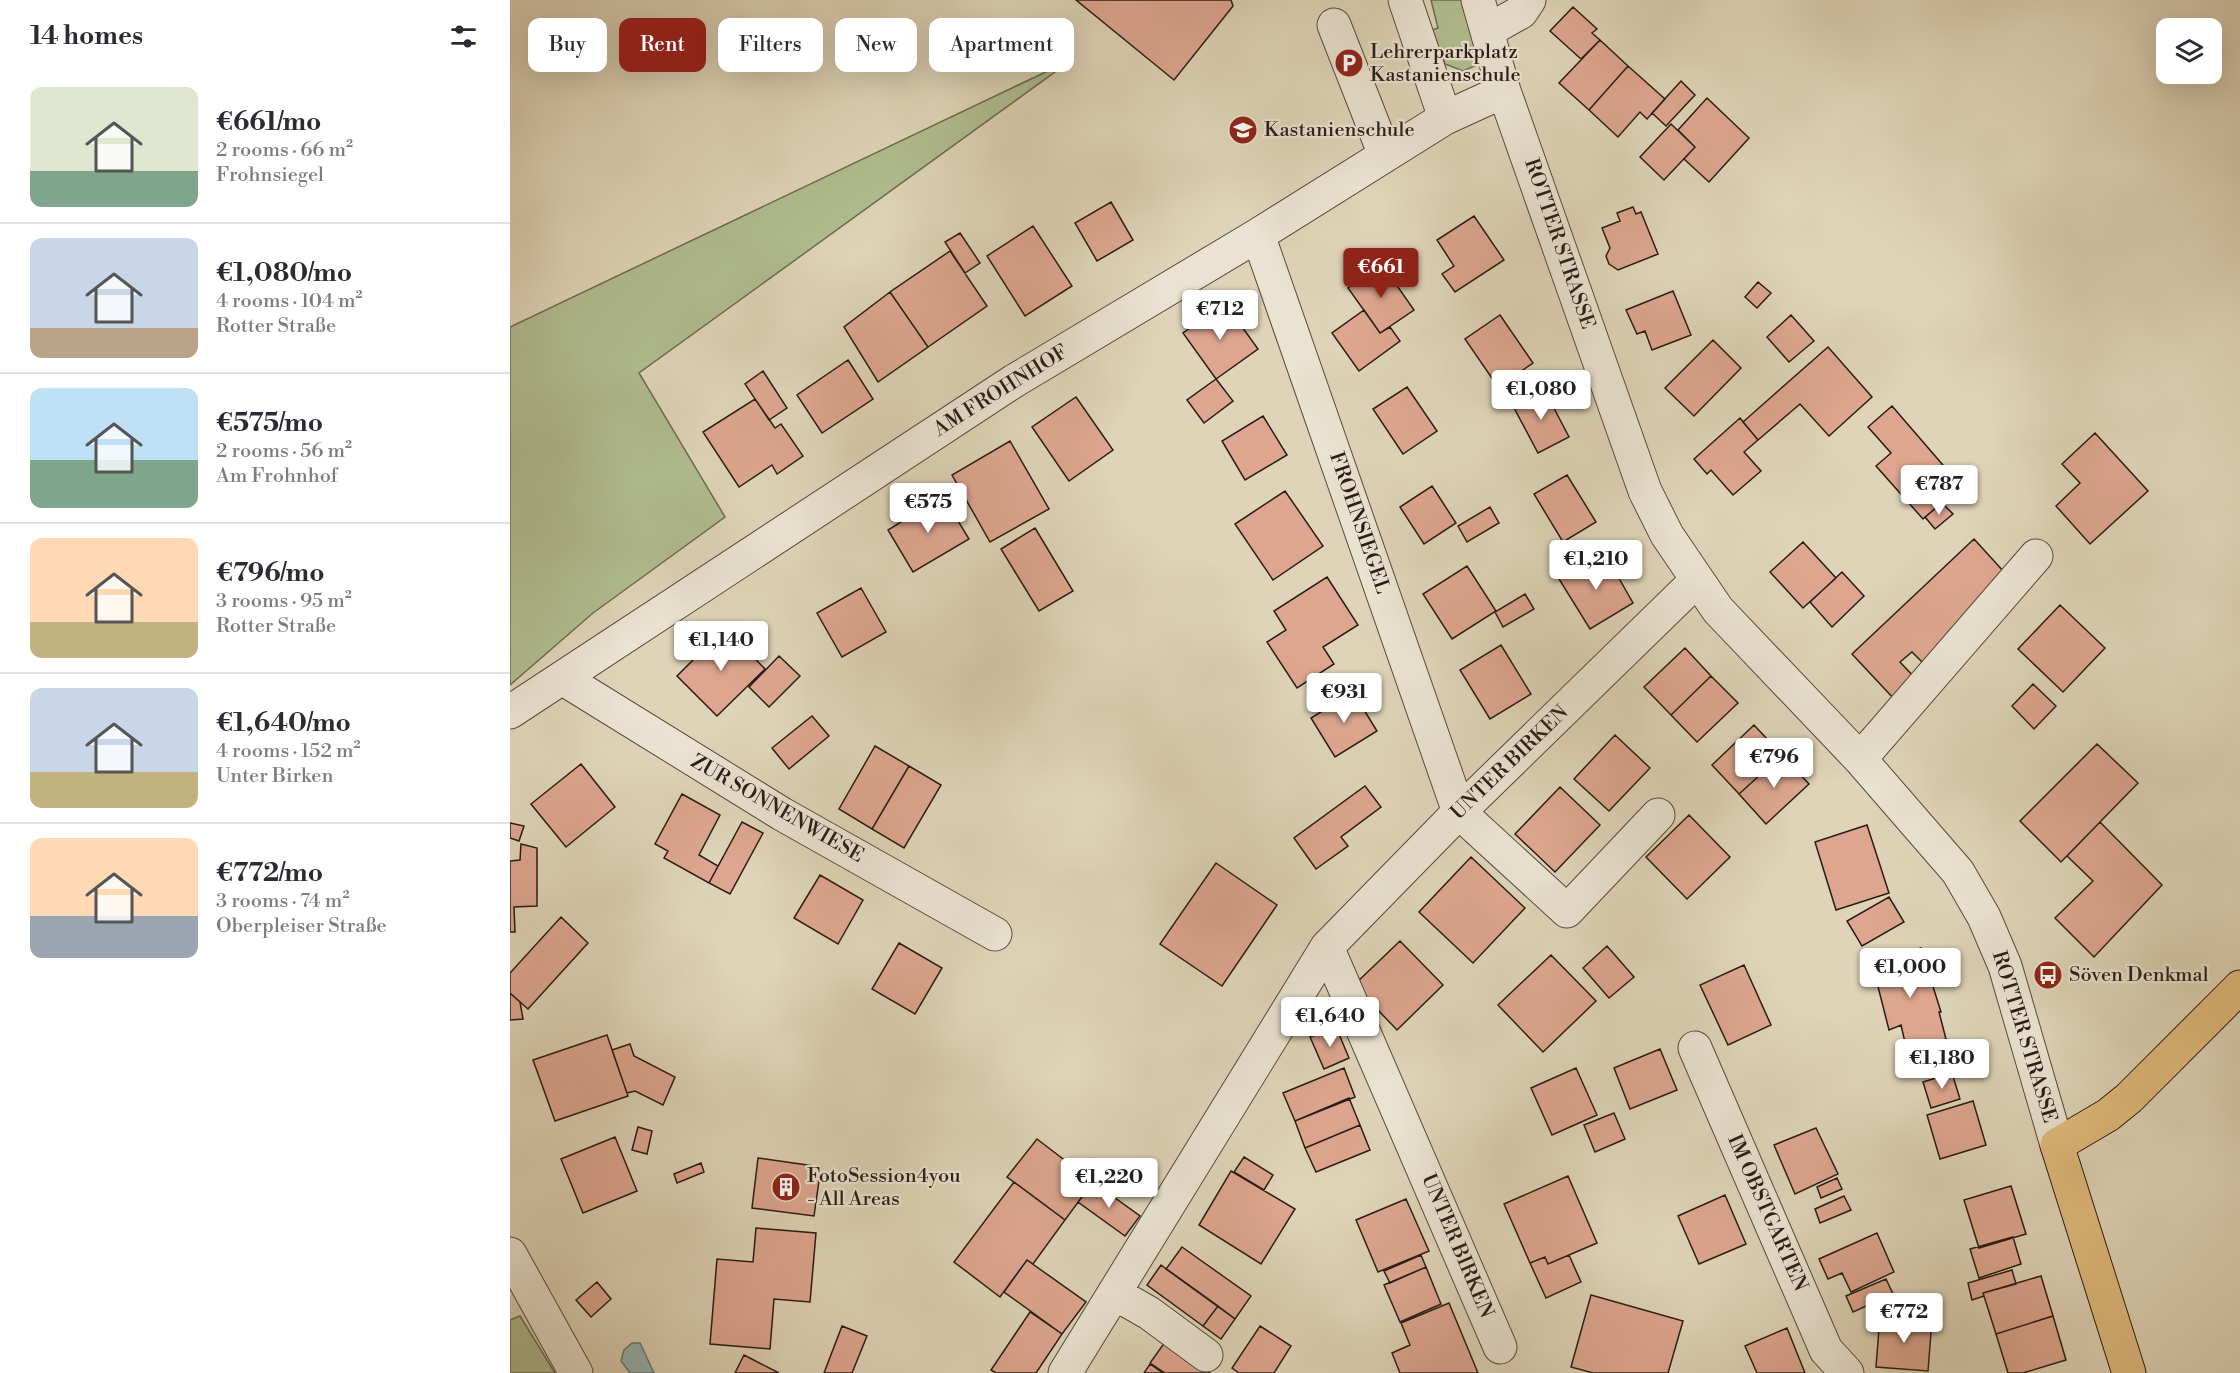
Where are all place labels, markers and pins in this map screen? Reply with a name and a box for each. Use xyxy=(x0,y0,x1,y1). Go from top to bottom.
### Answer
place label: Lehrerparkplatz Kastanienschule xyxy=(1370,40,1521,88)
parking icon: Lehrerparkplatz Kastanienschule xyxy=(1333,47,1365,79)
school or university icon: Kastanienschule xyxy=(1227,114,1259,146)
place label: Kastanienschule xyxy=(1264,118,1415,143)
pin: €661 xyxy=(1345,248,1417,299)
pin: €712 xyxy=(1184,290,1256,341)
pin: €1,080 xyxy=(1492,370,1590,421)
pin: €787 xyxy=(1903,465,1975,516)
pin: €575 xyxy=(892,483,964,534)
pin: €1,210 xyxy=(1547,540,1645,591)
pin: €1,140 xyxy=(672,621,770,672)
pin: €931 xyxy=(1308,673,1380,724)
pin: €796 xyxy=(1738,738,1810,789)
pin: €1,000 xyxy=(1861,948,1959,999)
bus stop icon: Söven Denkmal xyxy=(2032,959,2064,991)
place label: Söven Denkmal xyxy=(2069,963,2209,988)
pin: €1,640 xyxy=(1281,997,1379,1048)
pin: €1,180 xyxy=(1893,1039,1991,1090)
pin: €1,220 xyxy=(1060,1158,1158,1209)
place label: FotoSession4you - All Areas xyxy=(807,1164,961,1212)
building icon: FotoSession4you - All Areas xyxy=(770,1171,802,1203)
pin: €772 xyxy=(1868,1293,1940,1344)

